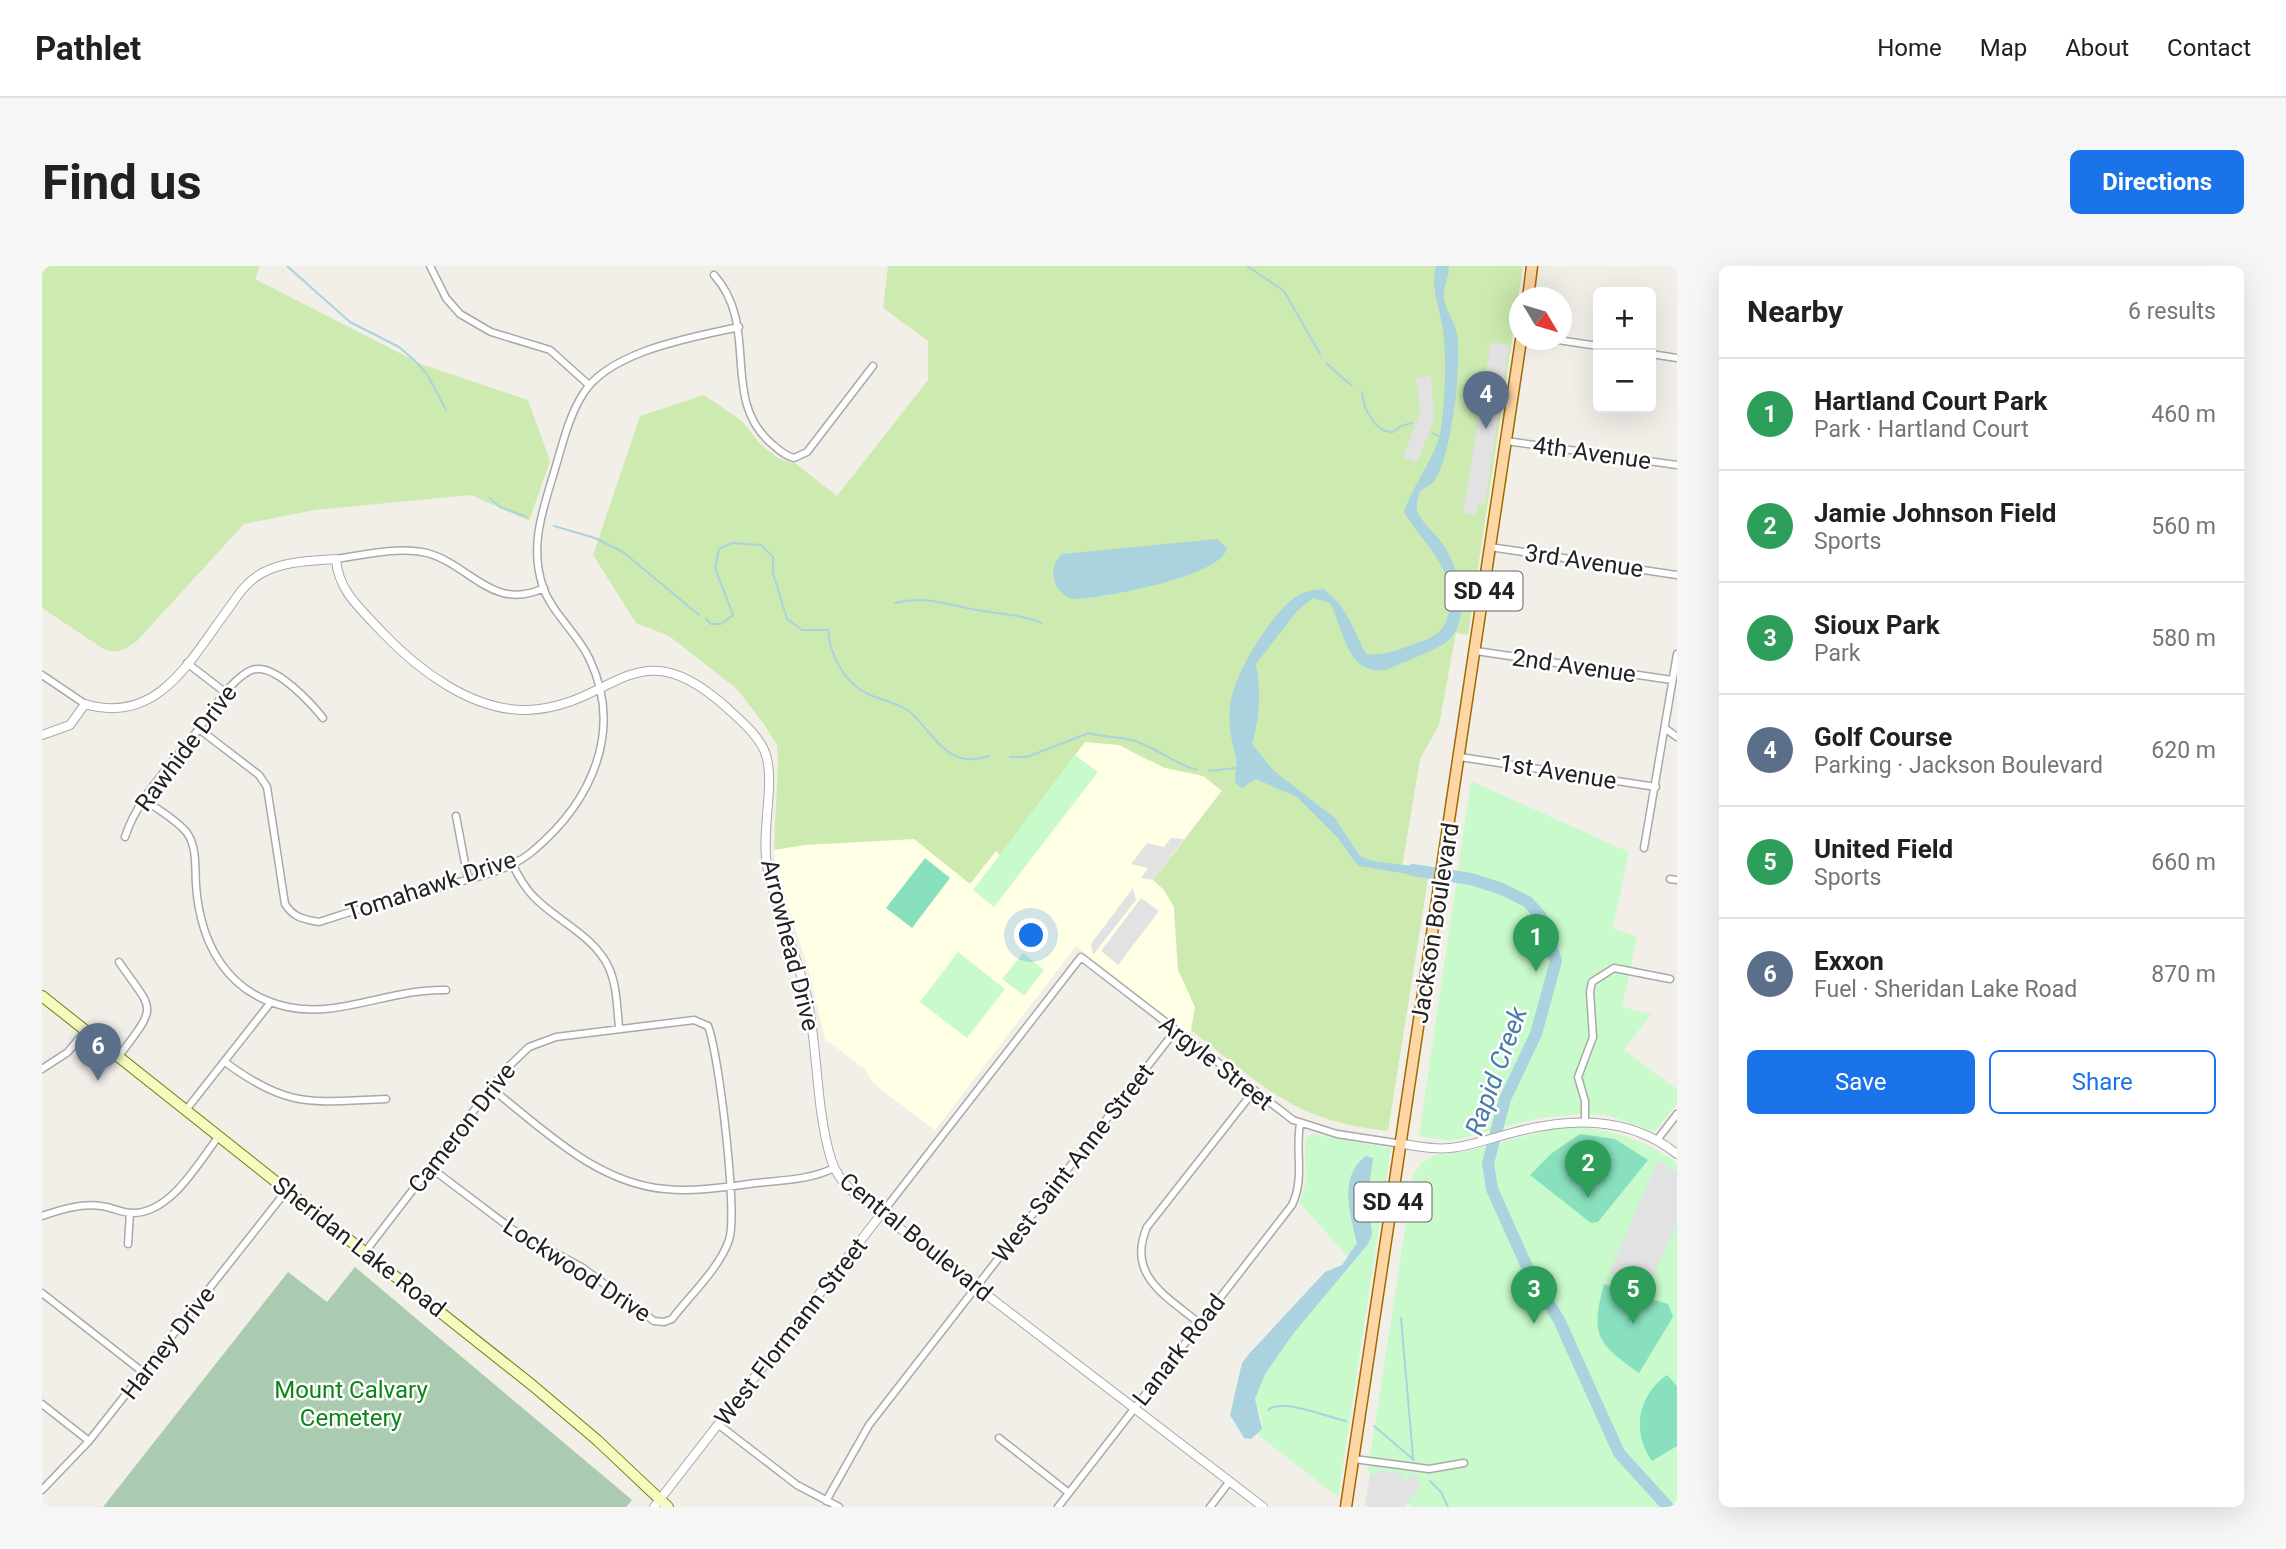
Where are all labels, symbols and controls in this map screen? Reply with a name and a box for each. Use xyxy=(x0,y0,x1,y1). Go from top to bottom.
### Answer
text: Pathlet xyxy=(35,29,141,68)
text: Home xyxy=(1877,34,1942,62)
text: Map xyxy=(1980,34,2027,62)
text: About xyxy=(2065,34,2129,62)
text: Contact xyxy=(2167,34,2251,62)
button: Directions xyxy=(2070,150,2244,214)
text: Find us xyxy=(42,154,202,211)
north arrow xyxy=(1509,287,1572,350)
map controls xyxy=(1593,287,1656,413)
button: + xyxy=(1593,287,1656,350)
text: Nearby xyxy=(1747,294,1843,329)
text: 6 results xyxy=(2128,298,2216,325)
button: − xyxy=(1593,350,1656,413)
pin: 4 xyxy=(1463,371,1509,429)
text: Hartland Court Park xyxy=(1814,386,2047,416)
text: 1 xyxy=(1763,401,1777,428)
text: 460 m xyxy=(2151,401,2216,428)
text: Park · Hartland Court xyxy=(1814,416,2029,443)
street label: 4th Avenue xyxy=(1531,431,1653,475)
text: Jamie Johnson Field xyxy=(1814,498,2056,528)
text: 2 xyxy=(1763,513,1777,540)
text: 560 m xyxy=(2151,513,2216,540)
text: Sports xyxy=(1814,528,1881,555)
street label: 3rd Avenue xyxy=(1523,539,1645,583)
road number: SD 44 xyxy=(1446,572,1522,610)
text: Sioux Park xyxy=(1814,610,1940,640)
text: 3 xyxy=(1763,625,1777,652)
text: 580 m xyxy=(2151,625,2216,652)
text: Park xyxy=(1814,640,1860,667)
street label: 2nd Avenue xyxy=(1510,643,1638,689)
street label: Rawhide Drive xyxy=(129,679,243,817)
text: Golf Course xyxy=(1814,722,1952,752)
text: 4 xyxy=(1763,737,1777,764)
text: 620 m xyxy=(2151,737,2216,764)
street label: 1st Avenue xyxy=(1497,749,1619,795)
text: Parking · Jackson Boulevard xyxy=(1814,752,2103,779)
street label: Jackson Boulevard xyxy=(1405,821,1465,1025)
text: United Field xyxy=(1814,834,1953,864)
street label: Tomahawk Drive xyxy=(342,845,520,927)
text: 5 xyxy=(1763,849,1777,876)
text: 660 m xyxy=(2151,849,2216,876)
street label: Arrowhead Drive xyxy=(755,856,825,1034)
text: Sports xyxy=(1814,864,1881,891)
pin: 1 xyxy=(1513,914,1559,972)
your location xyxy=(1014,918,1048,952)
text: Exxon xyxy=(1814,946,1884,976)
text: 6 xyxy=(1763,961,1777,988)
text: 870 m xyxy=(2151,961,2216,988)
text: Fuel · Sheridan Lake Road xyxy=(1814,976,2077,1003)
water label: Rapid Creek xyxy=(1459,1002,1533,1139)
street label: Argyle Street xyxy=(1154,1010,1278,1116)
pin: 6 xyxy=(75,1023,121,1081)
button: Save xyxy=(1747,1050,1975,1114)
button: Share xyxy=(1989,1050,2216,1114)
street label: Cameron Drive xyxy=(403,1057,521,1199)
street label: West Saint Anne Street xyxy=(987,1058,1159,1268)
pin: 2 xyxy=(1565,1140,1611,1198)
street label: Central Boulevard xyxy=(834,1167,998,1307)
street label: Sheridan Lake Road xyxy=(267,1171,451,1323)
road number: SD 44 xyxy=(1354,1183,1432,1222)
street label: Lockwood Drive xyxy=(498,1212,656,1328)
street label: West Flormann Street xyxy=(709,1232,873,1431)
pin: 3 xyxy=(1511,1266,1557,1324)
pin: 5 xyxy=(1610,1266,1656,1324)
street label: Harney Drive xyxy=(115,1281,221,1405)
street label: Lanark Road xyxy=(1127,1289,1231,1411)
park label: Mount Calvary Cemetery xyxy=(274,1376,428,1432)

